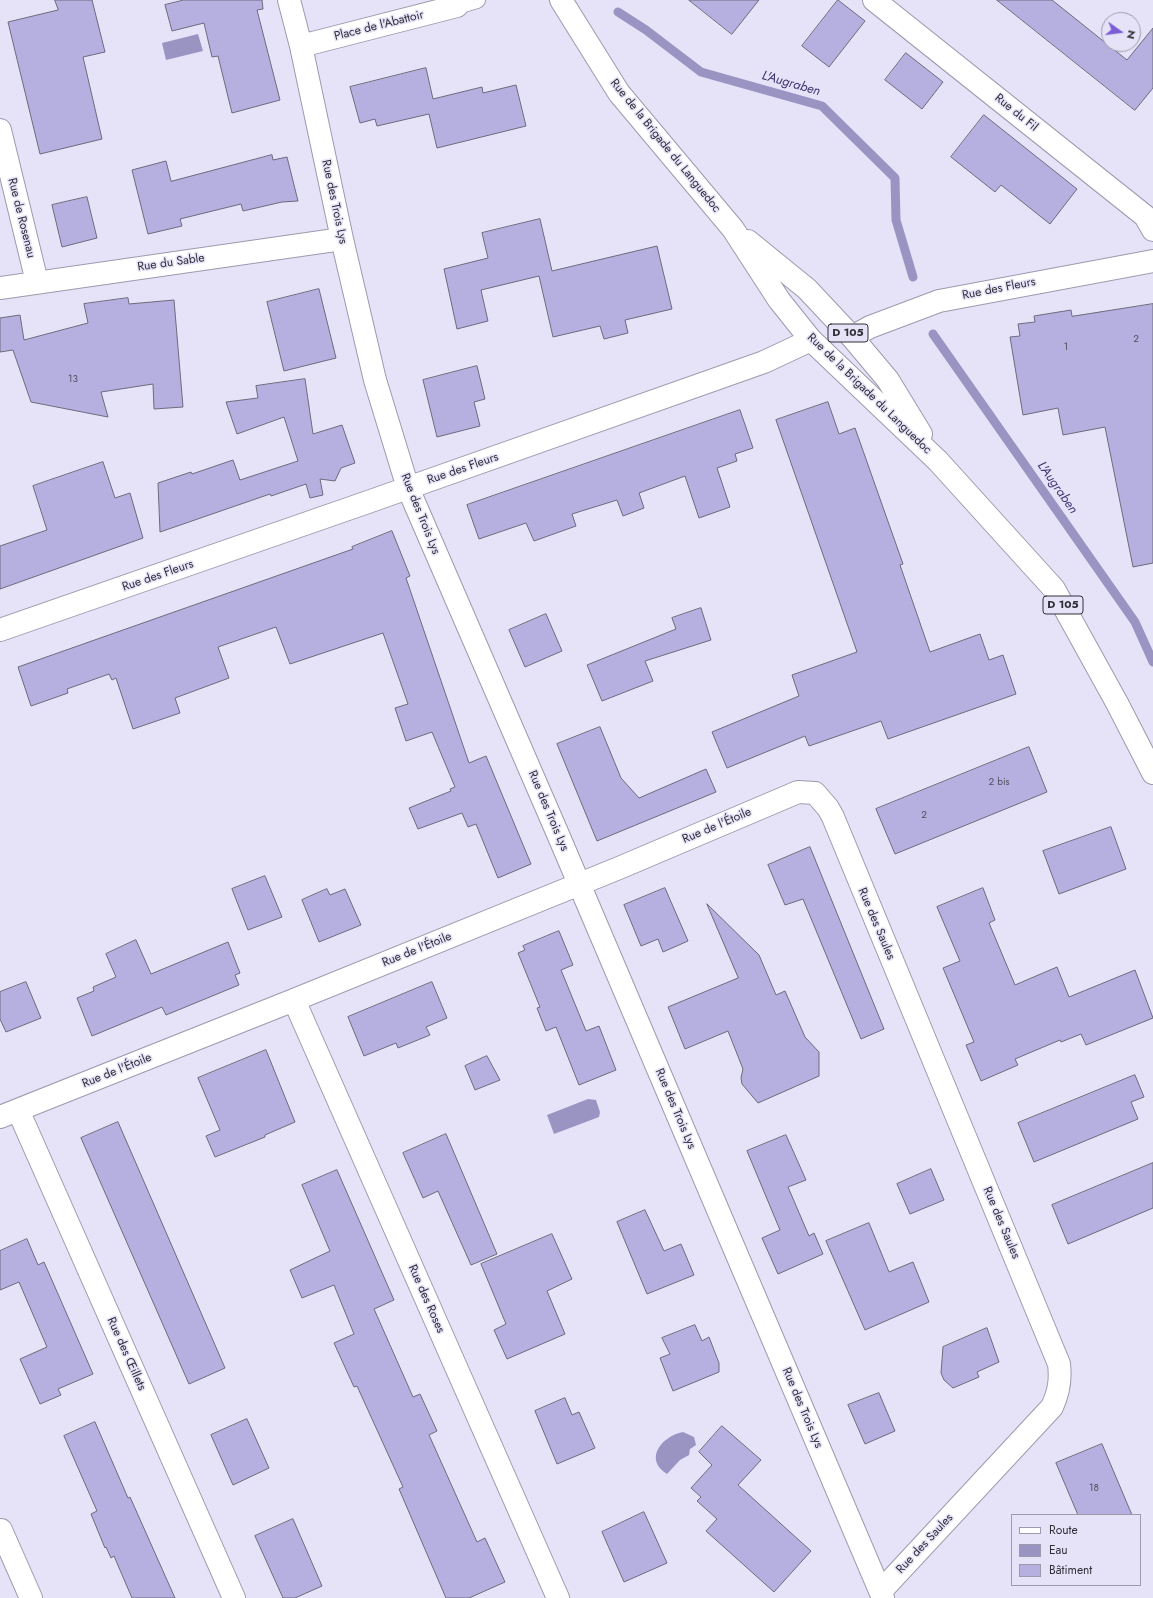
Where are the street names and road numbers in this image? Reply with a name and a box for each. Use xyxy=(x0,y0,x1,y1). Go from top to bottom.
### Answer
street label: Place de l'Abattoir xyxy=(333,8,425,44)
street label: Rue de la Brigade du Languedoc xyxy=(607,76,723,216)
street label: Rue du Fil xyxy=(991,91,1041,135)
street label: Rue des Trois Lys xyxy=(318,159,350,245)
street label: Rue de Rosenau xyxy=(4,176,38,260)
street label: Rue du Sable xyxy=(136,251,206,275)
street label: Rue des Fleurs xyxy=(961,275,1037,303)
road number: D 105 xyxy=(828,324,868,342)
street label: Rue de la Brigade du Languedoc xyxy=(804,331,934,457)
street label: Rue des Fleurs xyxy=(425,450,501,488)
street label: Rue des Trois Lys xyxy=(397,472,443,556)
street label: Rue des Fleurs xyxy=(120,557,196,595)
road number: D 105 xyxy=(1043,596,1083,614)
street label: Rue des Trois Lys xyxy=(525,769,571,853)
street label: Rue de l'Étoile xyxy=(680,805,754,847)
street label: Rue des Saules xyxy=(854,886,898,962)
street label: Rue de l'Étoile xyxy=(380,930,454,970)
street label: Rue de l'Étoile xyxy=(80,1051,154,1091)
street label: Rue des Trois Lys xyxy=(652,1067,698,1151)
street label: Rue des Saules xyxy=(979,1185,1023,1261)
street label: Rue des Roses xyxy=(404,1263,448,1335)
street label: Rue des Œillets xyxy=(103,1315,149,1393)
street label: Rue des Trois Lys xyxy=(779,1366,825,1450)
street label: Rue des Saules xyxy=(894,1511,956,1577)

